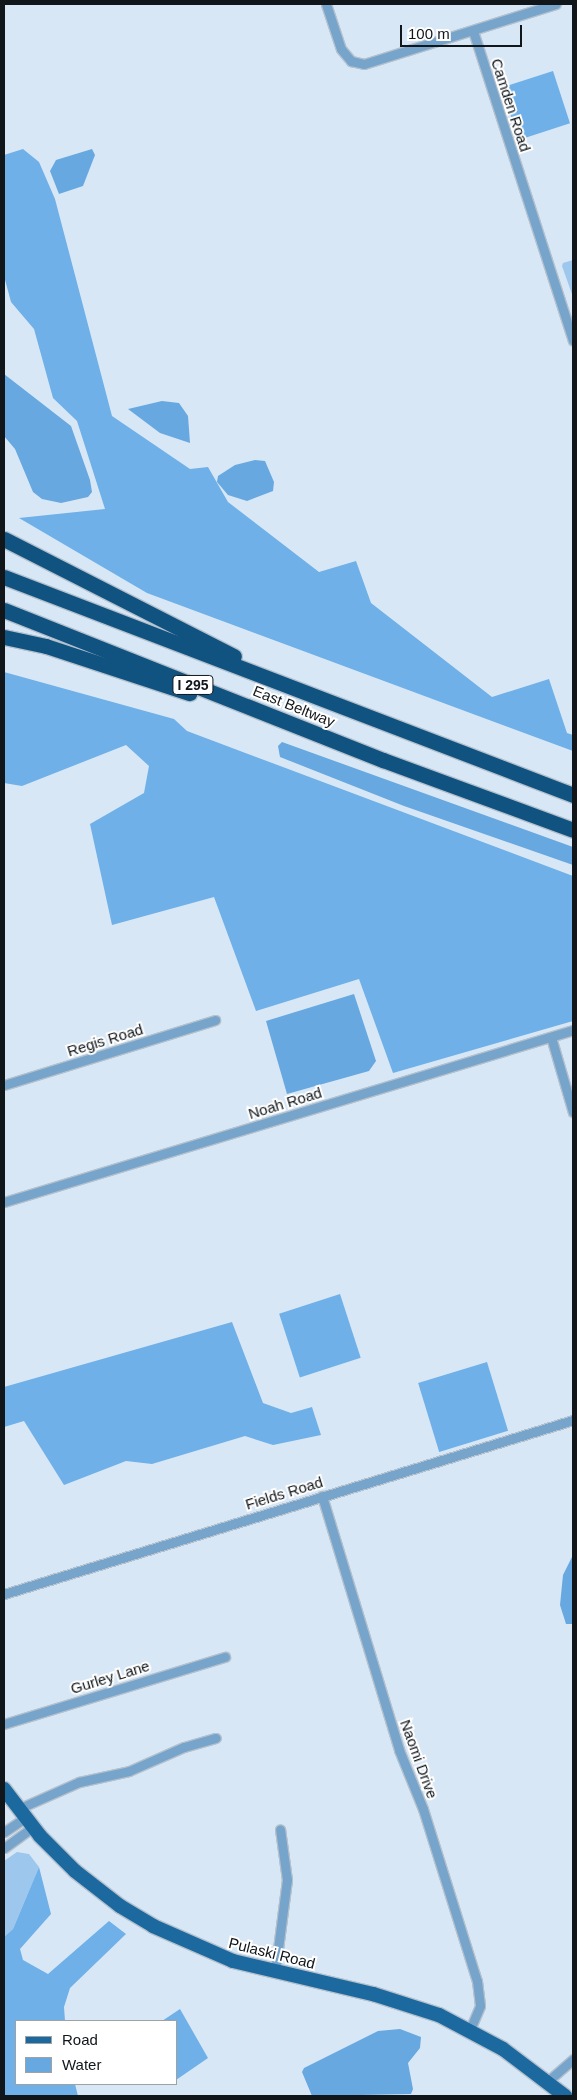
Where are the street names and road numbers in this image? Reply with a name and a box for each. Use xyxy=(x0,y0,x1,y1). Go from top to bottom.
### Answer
street label: Camden Road xyxy=(487,56,535,154)
road number: I 295 xyxy=(172,674,214,696)
street label: East Beltway xyxy=(250,681,338,731)
street label: Regis Road xyxy=(65,1020,145,1060)
street label: Noah Road xyxy=(246,1083,324,1123)
street label: Fields Road xyxy=(243,1473,325,1513)
street label: Gurley Lane xyxy=(68,1656,152,1698)
street label: Naomi Drive xyxy=(396,1717,442,1801)
street label: Pulaski Road xyxy=(227,1934,317,1972)

